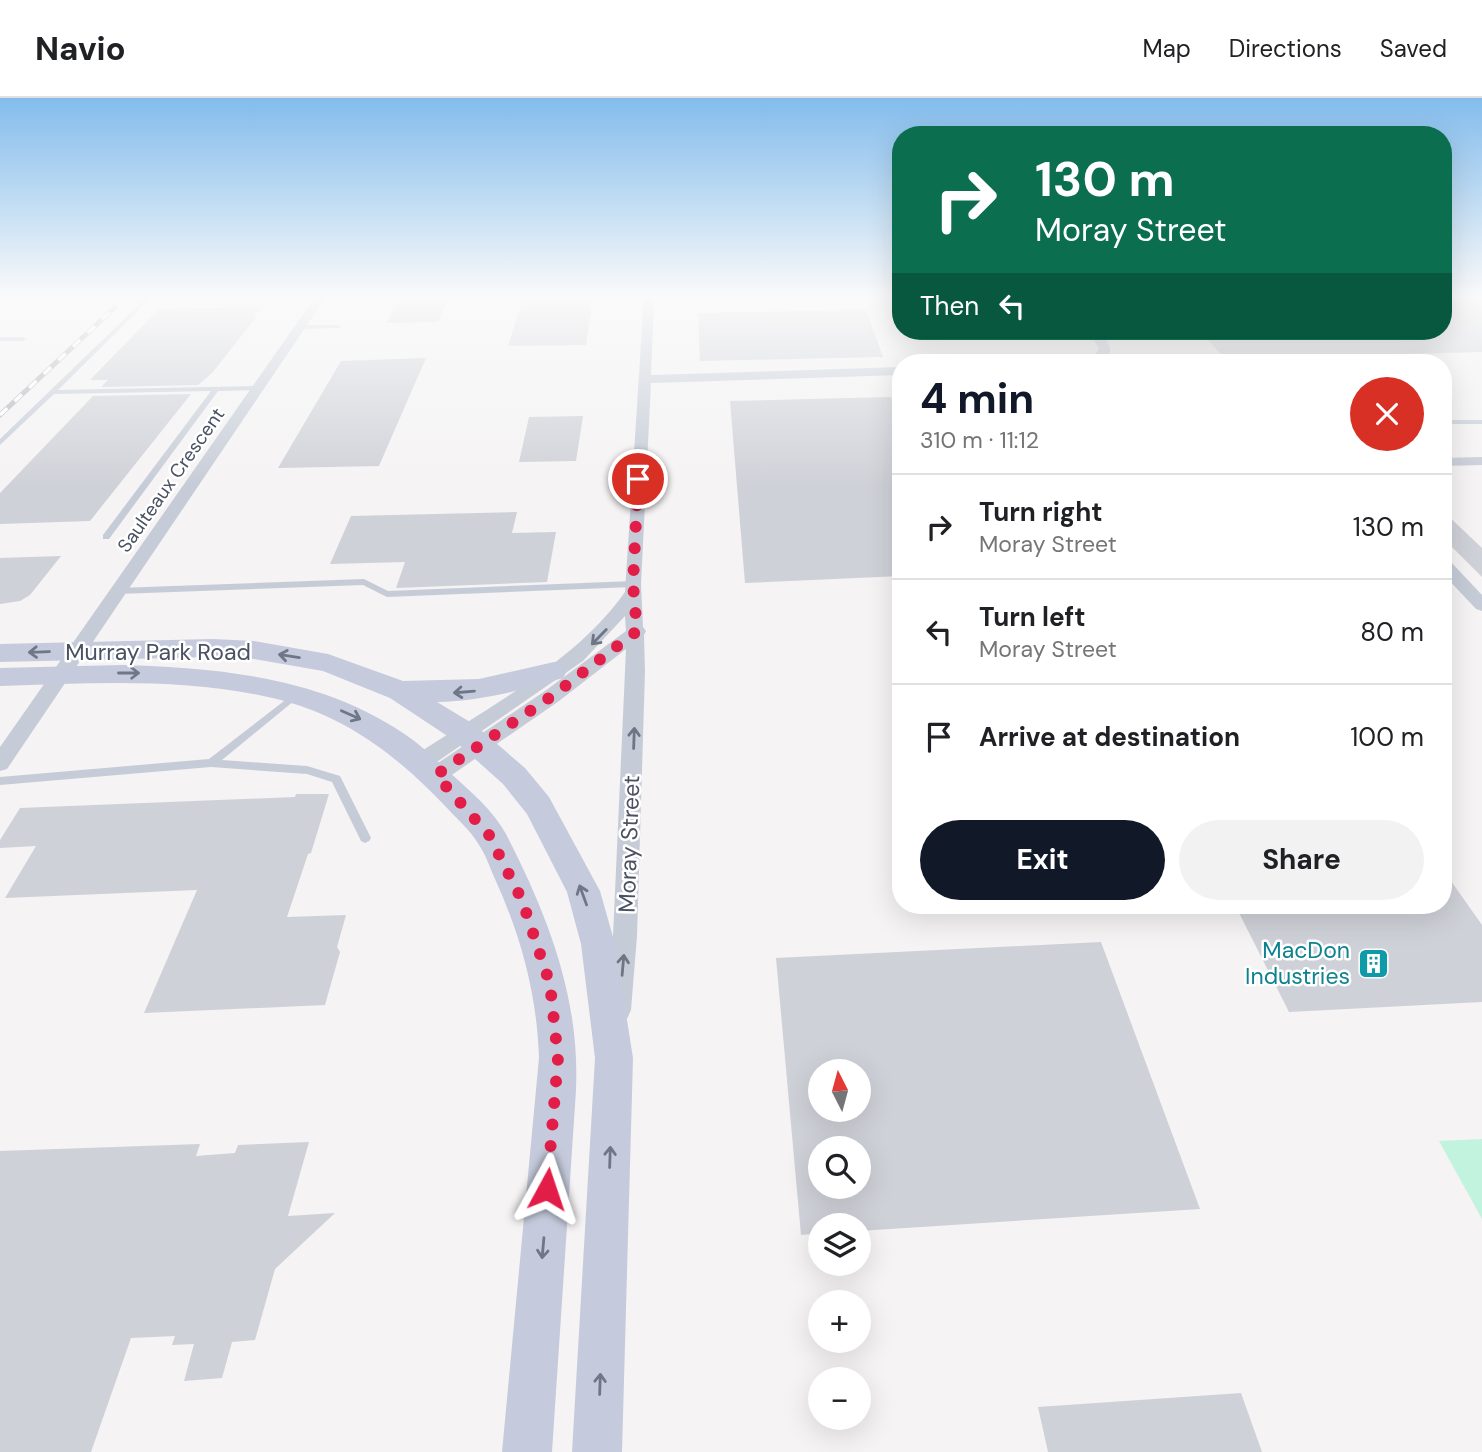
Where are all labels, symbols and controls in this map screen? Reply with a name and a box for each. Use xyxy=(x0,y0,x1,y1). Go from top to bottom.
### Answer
text: Navio xyxy=(35,27,126,70)
text: Map xyxy=(1143,33,1191,64)
text: Directions xyxy=(1229,33,1342,64)
text: Saved xyxy=(1380,33,1447,64)
text: 130 m xyxy=(1035,147,1175,211)
icon: right xyxy=(920,154,1011,245)
text: Moray Street xyxy=(1035,209,1227,251)
icon: left xyxy=(993,287,1031,325)
text: Then xyxy=(920,289,979,323)
text: 4 min xyxy=(920,371,1034,426)
button: close xyxy=(1350,377,1424,451)
street label: Saulteaux Crescent xyxy=(112,403,230,557)
text: 310 m · 11:12 xyxy=(920,425,1039,455)
pin xyxy=(608,449,668,509)
icon: arrive xyxy=(619,460,657,498)
text: Turn right xyxy=(979,495,1103,529)
icon: right xyxy=(920,508,958,546)
text: 130 m xyxy=(1353,510,1424,544)
text: Moray Street xyxy=(979,529,1117,559)
text: Turn left xyxy=(979,600,1086,634)
icon: left xyxy=(920,613,958,651)
text: 80 m xyxy=(1360,615,1424,649)
one-way arrow xyxy=(591,628,608,645)
text: Moray Street xyxy=(979,634,1117,664)
street label: Murray Park Road xyxy=(65,637,251,667)
one-way arrow xyxy=(27,645,50,658)
one-way arrow xyxy=(278,649,301,662)
one-way arrow xyxy=(117,666,140,680)
one-way arrow xyxy=(453,686,475,699)
one-way arrow xyxy=(340,709,361,722)
icon: arrive xyxy=(920,718,958,756)
text: Arrive at destination xyxy=(979,720,1240,754)
text: 100 m xyxy=(1350,720,1424,754)
one-way arrow xyxy=(627,727,640,750)
street label: Moray Street xyxy=(612,775,646,913)
button: Exit xyxy=(920,820,1165,900)
button: Share xyxy=(1179,820,1424,900)
one-way arrow xyxy=(576,884,588,906)
place label: MacDon Industries xyxy=(1245,935,1350,991)
building icon: MacDon Industries xyxy=(1356,946,1390,980)
one-way arrow xyxy=(616,954,629,977)
north arrow xyxy=(808,1059,872,1122)
map controls xyxy=(808,1059,871,1430)
button: search xyxy=(808,1136,871,1199)
one-way arrow xyxy=(603,1145,616,1168)
position arrow xyxy=(510,1152,584,1226)
button: layers xyxy=(808,1213,871,1276)
one-way arrow xyxy=(536,1236,549,1259)
button: + xyxy=(808,1290,871,1353)
button: − xyxy=(808,1367,871,1430)
one-way arrow xyxy=(594,1373,607,1396)

